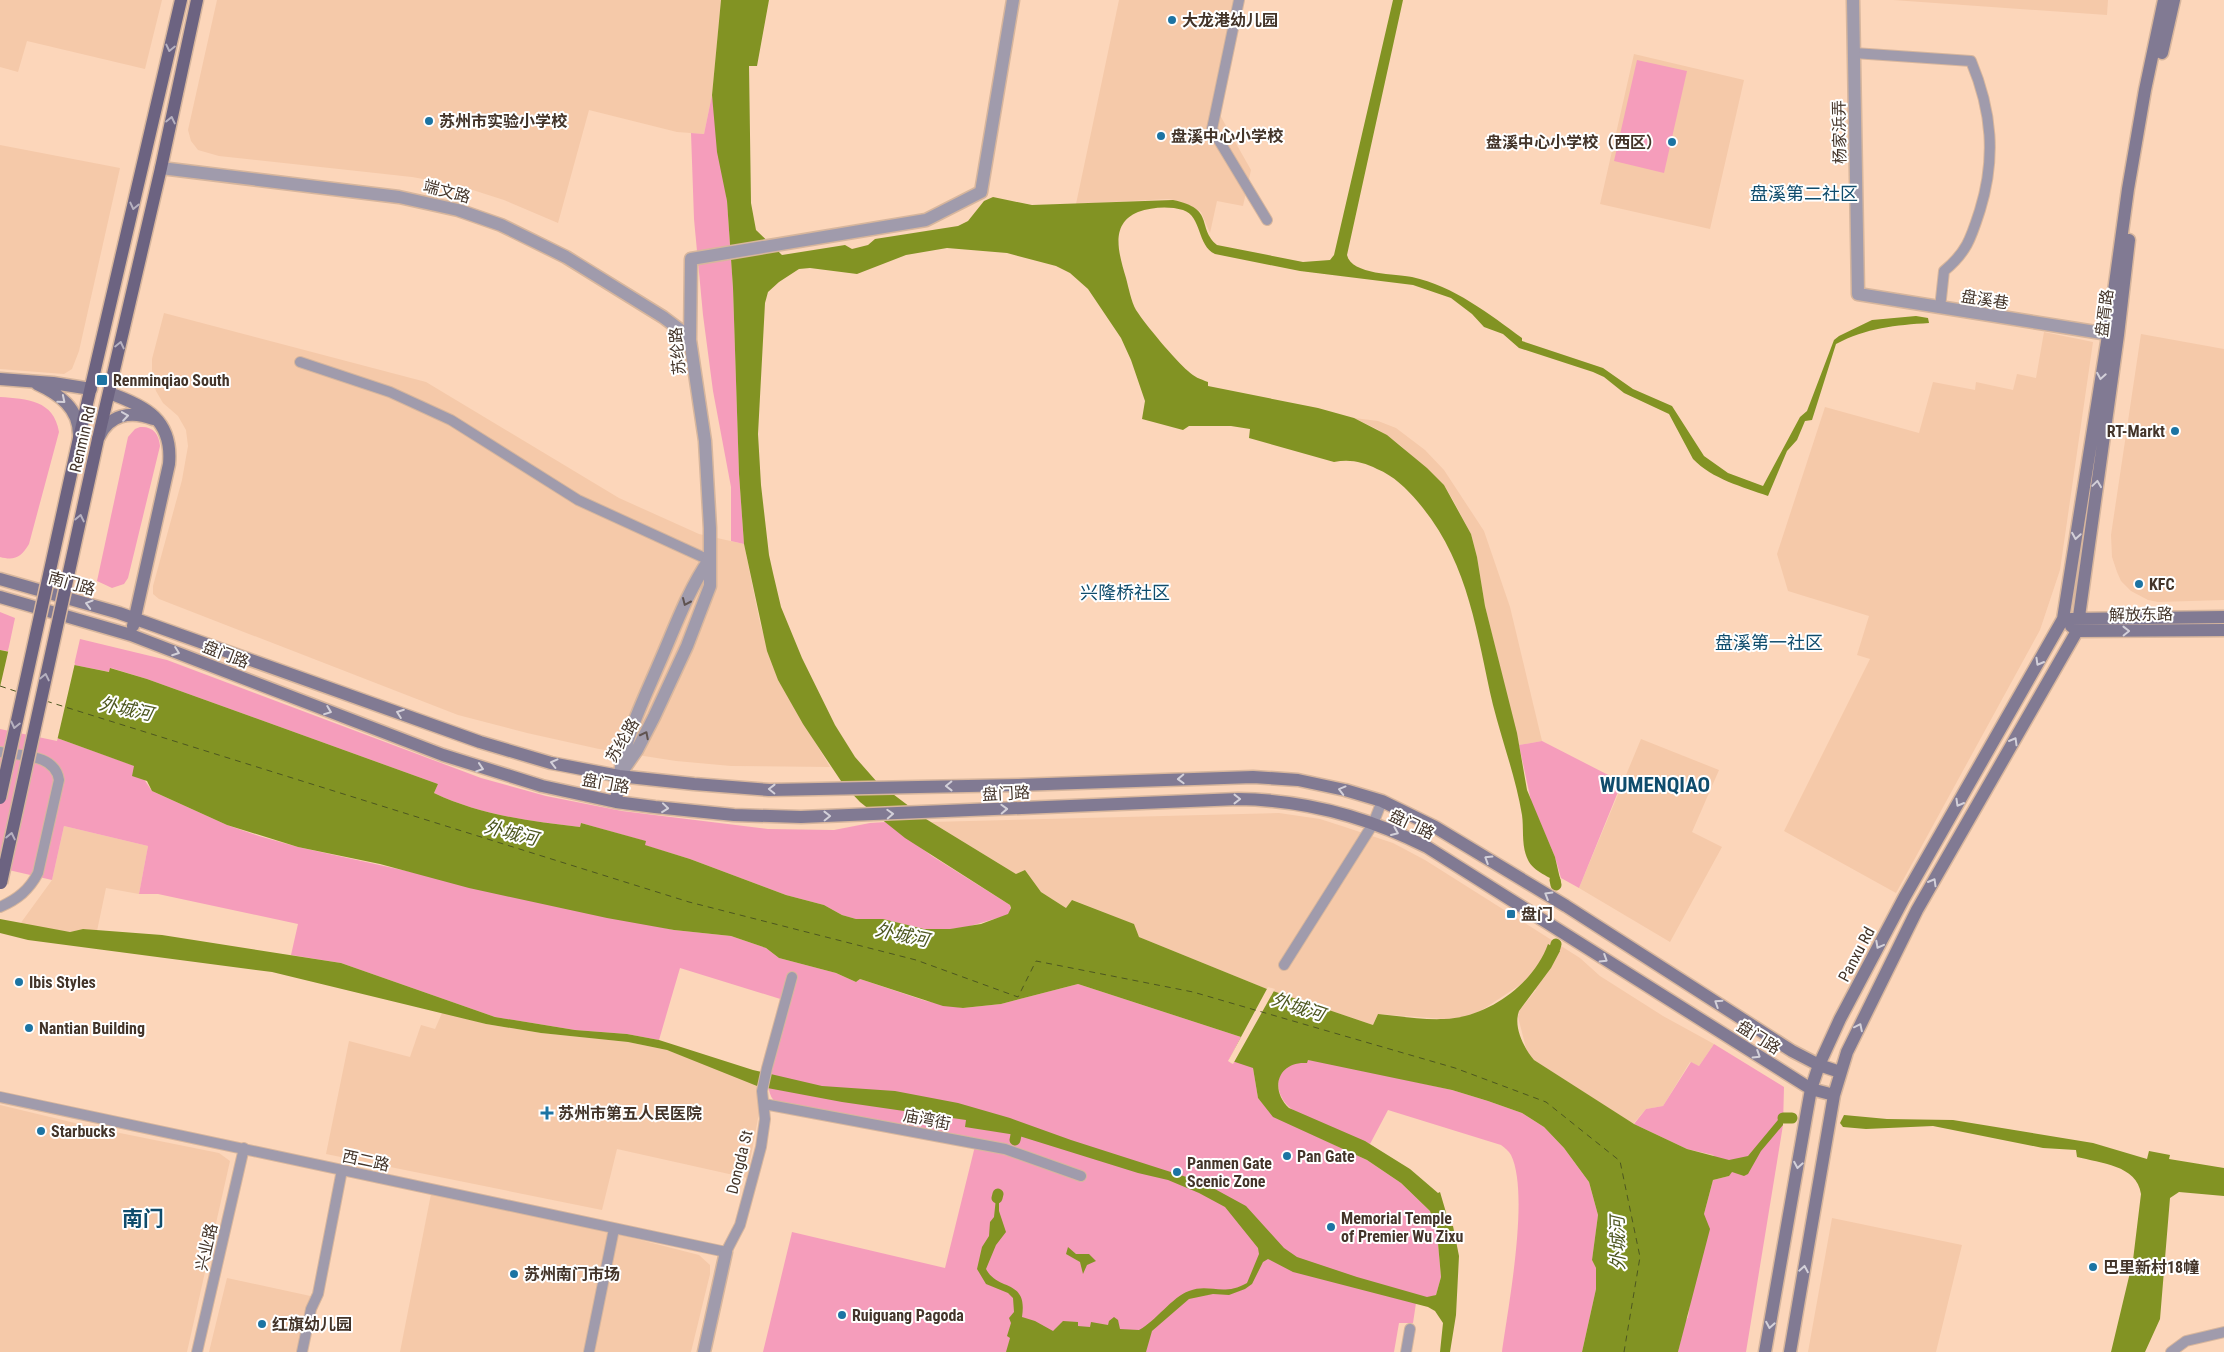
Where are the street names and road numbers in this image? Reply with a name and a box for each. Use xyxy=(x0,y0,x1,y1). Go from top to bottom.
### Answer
street label: 杨家浜弄 xyxy=(1829,100,1850,164)
street label: 端文路 xyxy=(421,176,473,207)
street label: 盘溪巷 xyxy=(1960,286,2010,313)
street label: 盘胥路 xyxy=(2092,288,2117,338)
street label: 苏纶路 xyxy=(666,326,689,376)
street label: Renmin Rd xyxy=(66,404,99,474)
street label: 南门路 xyxy=(46,568,98,599)
street label: 解放东路 xyxy=(2109,604,2173,625)
street label: 盘门路 xyxy=(200,637,252,672)
street label: 苏纶路 xyxy=(602,715,643,766)
street label: 盘门路 xyxy=(581,770,631,797)
street label: 盘门路 xyxy=(982,783,1030,804)
street label: 盘门路 xyxy=(1386,806,1438,843)
street label: Panxu Rd xyxy=(1834,924,1879,985)
street label: 盘门路 xyxy=(1733,1017,1784,1058)
street label: 庙湾街 xyxy=(902,1106,952,1133)
street label: Dongda St xyxy=(722,1128,757,1196)
street label: 西二路 xyxy=(340,1146,391,1175)
street label: 兴业路 xyxy=(192,1222,221,1273)

